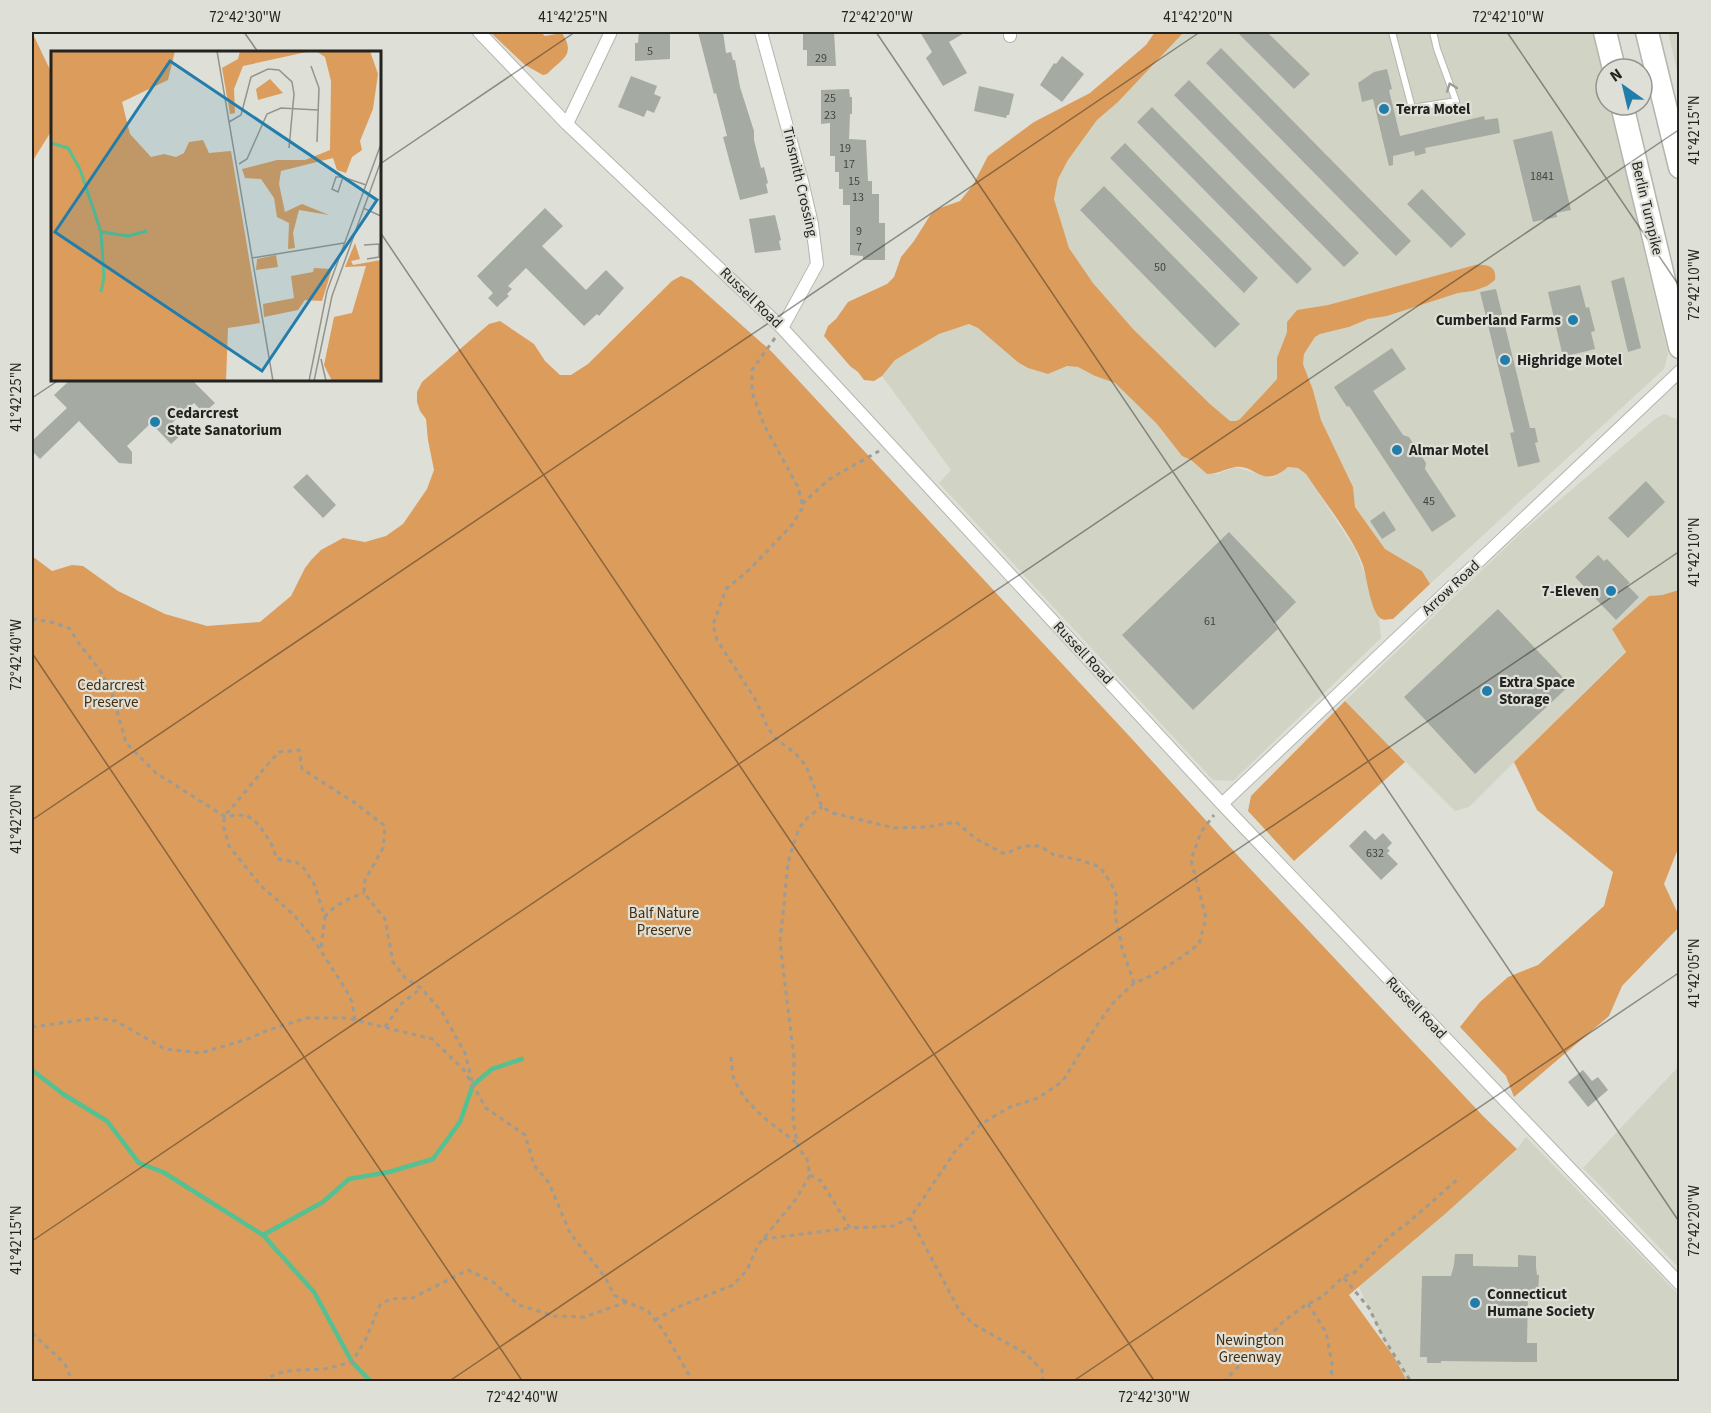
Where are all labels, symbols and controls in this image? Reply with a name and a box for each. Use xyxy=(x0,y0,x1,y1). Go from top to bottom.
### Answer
text: 72°42'30"W xyxy=(209,7,281,28)
text: 41°42'25"N xyxy=(538,7,608,28)
text: 72°42'20"W xyxy=(841,7,913,28)
text: 41°42'20"N xyxy=(1163,7,1233,28)
text: 72°42'10"W xyxy=(1472,7,1544,28)
house number: 5 xyxy=(647,43,653,60)
house number: 29 xyxy=(815,50,827,67)
inset map xyxy=(51,51,381,381)
north arrow xyxy=(1594,57,1654,117)
text: N xyxy=(1606,63,1627,87)
one-way arrow xyxy=(1446,83,1458,94)
house number: 25 xyxy=(824,90,836,107)
text: 41°42'15"N xyxy=(1684,95,1705,165)
place label: Terra Motel xyxy=(1396,99,1471,120)
marker: Terra Motel xyxy=(1377,102,1391,116)
house number: 23 xyxy=(824,107,836,124)
street label: Tinsmith Crossing xyxy=(777,125,823,240)
house number: 19 xyxy=(839,140,851,157)
house number: 17 xyxy=(843,156,855,173)
street label: Berlin Turnpike xyxy=(1626,159,1668,257)
house number: 1841 xyxy=(1530,168,1554,185)
house number: 15 xyxy=(848,173,860,190)
house number: 13 xyxy=(852,189,864,206)
house number: 9 xyxy=(856,223,862,240)
house number: 7 xyxy=(856,239,862,256)
text: 72°42'10"W xyxy=(1684,249,1705,321)
house number: 50 xyxy=(1154,259,1166,276)
street label: Russell Road xyxy=(715,263,787,333)
place label: Cumberland Farms xyxy=(1436,310,1561,331)
marker: Cumberland Farms xyxy=(1566,313,1580,327)
place label: Highridge Motel xyxy=(1517,350,1623,371)
marker: Highridge Motel xyxy=(1498,353,1512,367)
text: 41°42'25"N xyxy=(6,362,27,432)
place label: Cedarcrest State Sanatorium xyxy=(167,403,282,441)
marker: Cedarcrest State Sanatorium xyxy=(148,415,162,429)
place label: Almar Motel xyxy=(1408,440,1489,461)
marker: Almar Motel xyxy=(1390,443,1404,457)
house number: 45 xyxy=(1423,493,1435,510)
text: 41°42'10"N xyxy=(1684,517,1705,587)
street label: Arrow Road xyxy=(1417,556,1485,620)
place label: 7-Eleven xyxy=(1542,581,1599,602)
marker: 7-Eleven xyxy=(1604,584,1618,598)
house number: 61 xyxy=(1204,613,1216,630)
street label: Russell Road xyxy=(1048,617,1118,689)
text: 72°42'40"W xyxy=(6,619,27,691)
place label: Extra Space Storage xyxy=(1499,672,1575,710)
park label: Cedarcrest Preserve xyxy=(77,675,145,713)
marker: Extra Space Storage xyxy=(1480,684,1494,698)
text: 41°42'20"N xyxy=(6,784,27,854)
house number: 632 xyxy=(1366,845,1384,862)
park label: Balf Nature Preserve xyxy=(629,903,699,941)
text: 41°42'05"N xyxy=(1684,938,1705,1008)
street label: Russell Road xyxy=(1381,972,1451,1044)
text: 72°42'20"W xyxy=(1684,1185,1705,1257)
text: 41°42'15"N xyxy=(6,1205,27,1275)
place label: Connecticut Humane Society xyxy=(1487,1284,1595,1322)
marker: Connecticut Humane Society xyxy=(1468,1296,1482,1310)
park label: Newington Greenway xyxy=(1216,1330,1284,1368)
text: 72°42'40"W xyxy=(486,1387,558,1408)
text: 72°42'30"W xyxy=(1118,1387,1190,1408)

